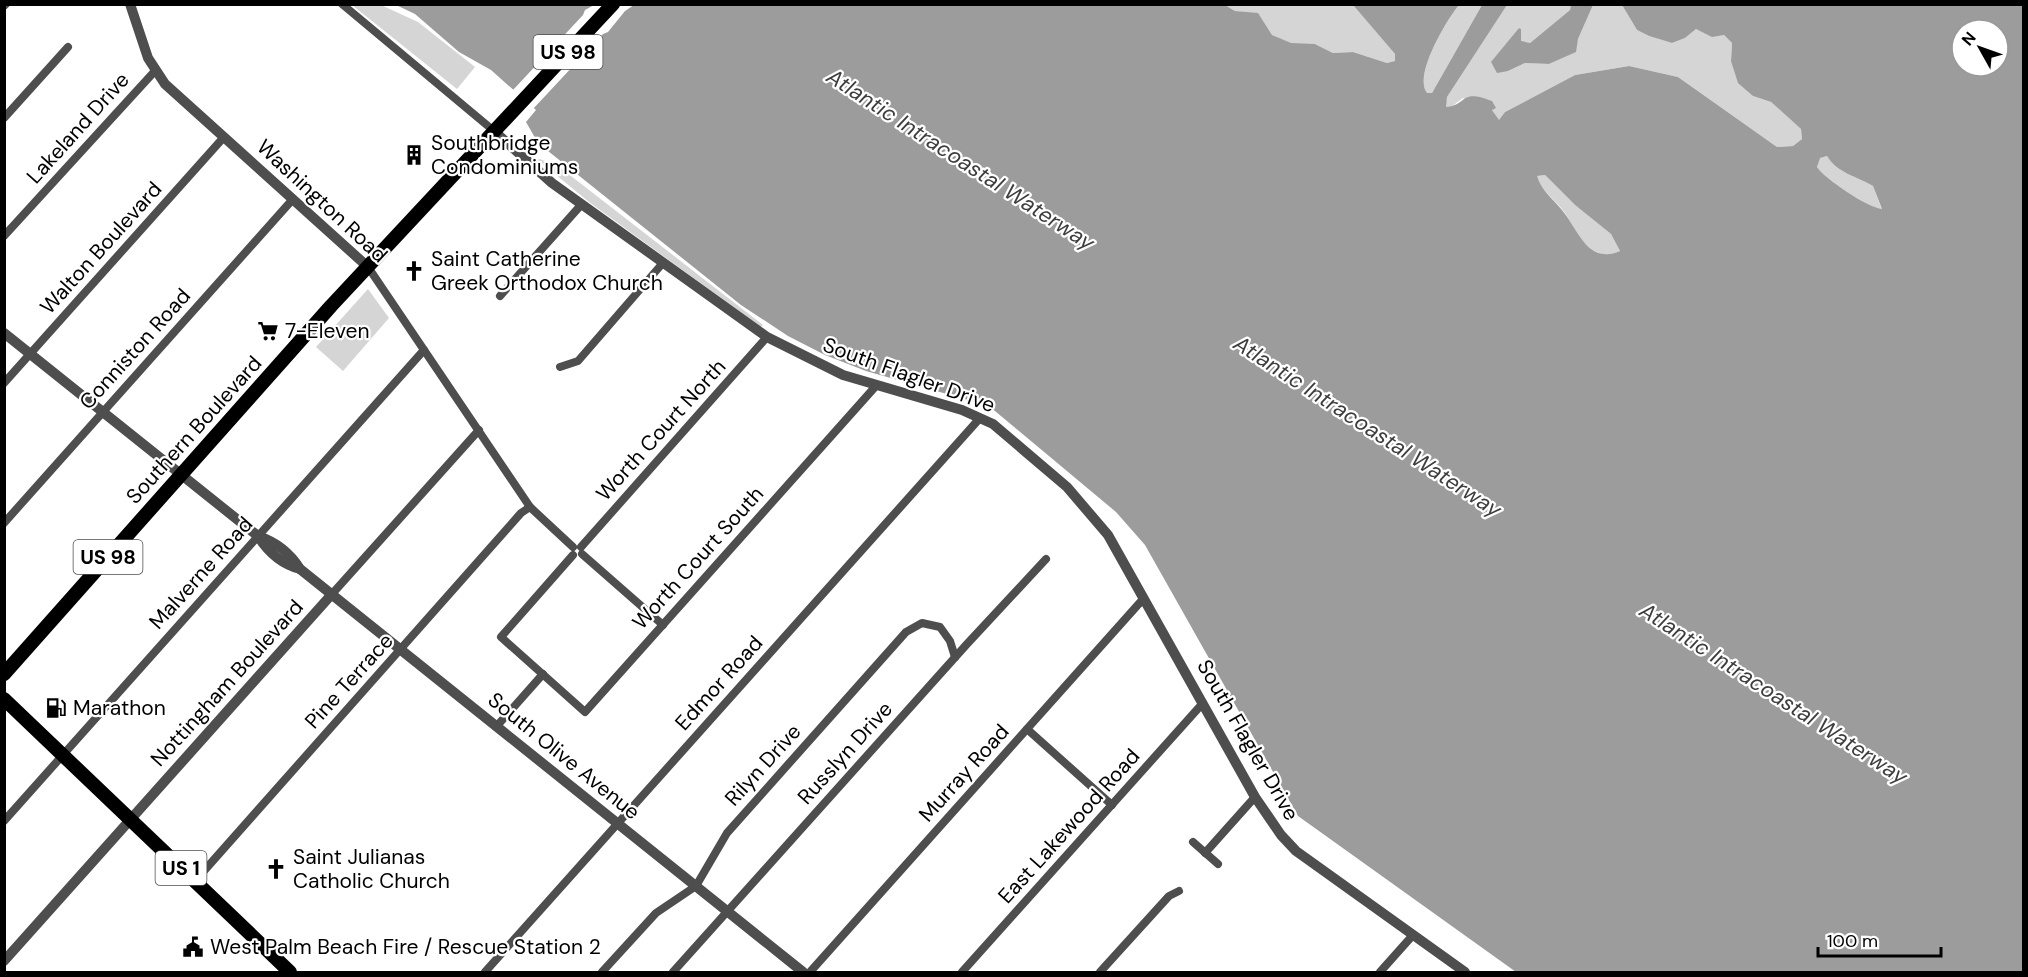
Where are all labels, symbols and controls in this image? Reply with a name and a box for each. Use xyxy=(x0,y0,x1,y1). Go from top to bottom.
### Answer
north arrow xyxy=(1950,18,2010,78)
text: N xyxy=(1957,27,1981,50)
road number: US 98 xyxy=(534,35,602,69)
water label: Atlantic Intracoastal Waterway xyxy=(820,61,1101,257)
street label: Lakeland Drive xyxy=(20,66,136,190)
place label: Southbridge Condominiums xyxy=(431,129,578,181)
street label: Washington Road xyxy=(251,133,393,269)
building icon: Southbridge Condominiums xyxy=(402,143,426,167)
street label: Walton Boulevard xyxy=(34,176,168,320)
place label: Saint Catherine Greek Orthodox Church xyxy=(431,245,663,297)
church icon: Saint Catherine Greek Orthodox Church xyxy=(402,259,426,283)
street label: Conniston Road xyxy=(73,283,197,415)
place label: 7-Eleven xyxy=(285,317,369,345)
supermarket icon: 7-Eleven xyxy=(256,319,280,343)
water label: Atlantic Intracoastal Waterway xyxy=(1227,328,1508,524)
street label: South Flagler Drive xyxy=(819,331,999,419)
street label: Southern Boulevard xyxy=(120,350,268,510)
street label: Worth Court North xyxy=(590,353,732,507)
street label: Worth Court South xyxy=(626,480,770,636)
street label: Malverne Road xyxy=(143,511,259,635)
road number: US 98 xyxy=(74,540,142,574)
street label: Nottingham Boulevard xyxy=(145,594,309,772)
water label: Atlantic Intracoastal Waterway xyxy=(1633,595,1914,791)
street label: Pine Terrace xyxy=(299,627,399,735)
street label: Edmor Road xyxy=(669,630,769,736)
street label: South Flagler Drive xyxy=(1191,654,1305,826)
street label: South Olive Avenue xyxy=(482,686,646,826)
place label: Marathon xyxy=(73,694,166,722)
fuel station icon: Marathon xyxy=(44,696,68,720)
street label: Russlyn Drive xyxy=(791,696,899,810)
street label: Rilyn Drive xyxy=(719,718,807,812)
street label: Murray Road xyxy=(913,718,1015,828)
street label: East Lakewood Road xyxy=(992,743,1146,909)
place label: Saint Julianas Catholic Church xyxy=(293,843,450,895)
road number: US 1 xyxy=(156,851,207,885)
church icon: Saint Julianas Catholic Church xyxy=(264,857,288,881)
scale bar xyxy=(1818,920,1941,958)
text: 100 m xyxy=(1827,929,1878,953)
place label: West Palm Beach Fire / Rescue Station 2 xyxy=(210,933,601,961)
public building icon: West Palm Beach Fire / Rescue Station 2 xyxy=(181,935,205,959)

